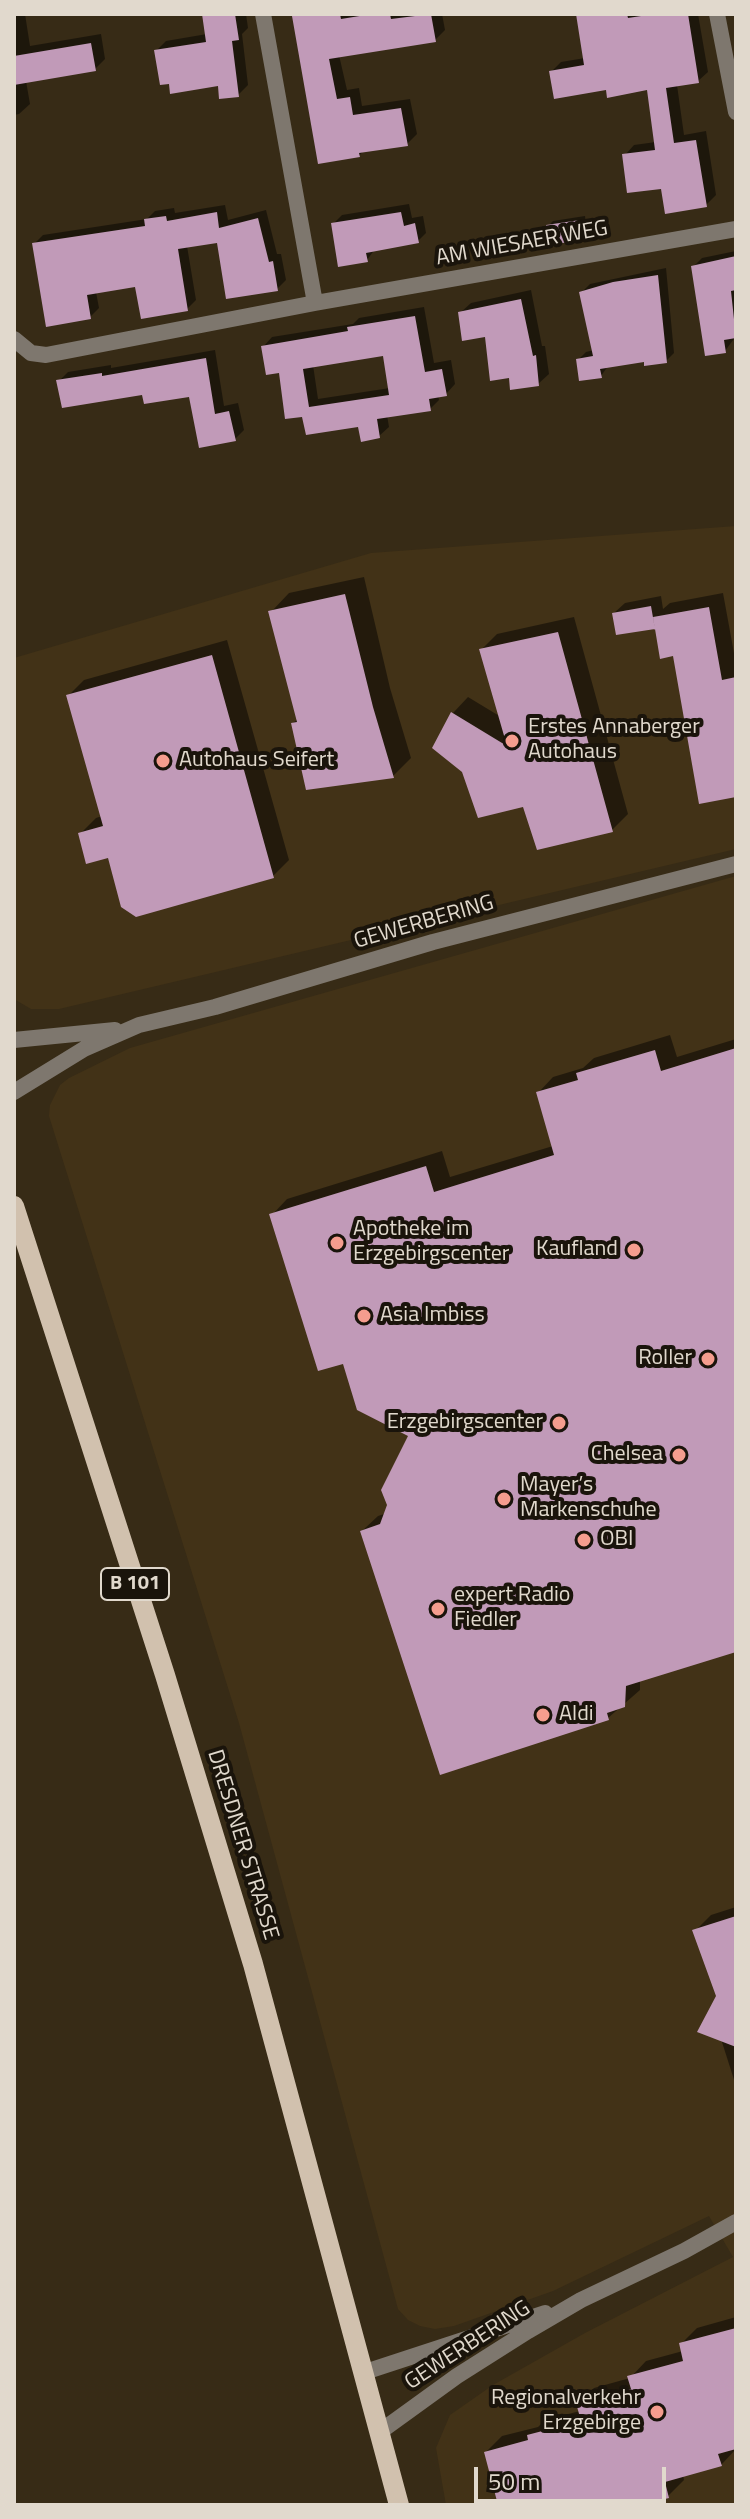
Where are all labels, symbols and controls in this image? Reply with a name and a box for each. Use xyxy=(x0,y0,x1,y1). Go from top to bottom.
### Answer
street label: AM WIESAER WEG xyxy=(434,216,610,272)
place label: Erstes Annaberger Autohaus xyxy=(528,715,700,766)
marker: Erstes Annaberger Autohaus xyxy=(503,732,521,750)
place label: Autohaus Seifert xyxy=(179,748,334,774)
marker: Autohaus Seifert xyxy=(154,752,172,770)
street label: GEWERBERING xyxy=(351,890,497,956)
place label: Apotheke im Erzgebirgscenter xyxy=(353,1217,509,1268)
marker: Apotheke im Erzgebirgscenter xyxy=(328,1234,346,1252)
place label: Kaufland xyxy=(536,1237,618,1263)
marker: Kaufland xyxy=(625,1241,643,1259)
place label: Asia Imbiss xyxy=(380,1303,485,1329)
marker: Asia Imbiss xyxy=(355,1307,373,1325)
place label: Roller xyxy=(638,1346,692,1372)
marker: Roller xyxy=(699,1350,717,1368)
place label: Erzgebirgscenter xyxy=(387,1410,543,1436)
marker: Erzgebirgscenter xyxy=(550,1414,568,1432)
place label: Chelsea xyxy=(591,1442,663,1468)
marker: Chelsea xyxy=(670,1446,688,1464)
place label: Mayer’s Markenschuhe xyxy=(520,1473,657,1524)
marker: Mayer’s Markenschuhe xyxy=(495,1490,513,1508)
place label: OBI xyxy=(600,1527,633,1553)
marker: OBI xyxy=(575,1531,593,1549)
road number: B 101 xyxy=(101,1568,169,1600)
place label: expert Radio Fiedler xyxy=(454,1583,570,1634)
marker: expert Radio Fiedler xyxy=(429,1600,447,1618)
place label: Aldi xyxy=(559,1702,594,1728)
marker: Aldi xyxy=(534,1706,552,1724)
street label: DRESDNER STRASSE xyxy=(201,1747,283,1943)
street label: GEWERBERING xyxy=(400,2296,536,2396)
place label: Regionalverkehr Erzgebirge xyxy=(491,2386,641,2438)
marker: Regionalverkehr Erzgebirge xyxy=(648,2403,666,2421)
scale bar xyxy=(478,2451,670,2501)
text: 50 m xyxy=(488,2463,540,2499)

